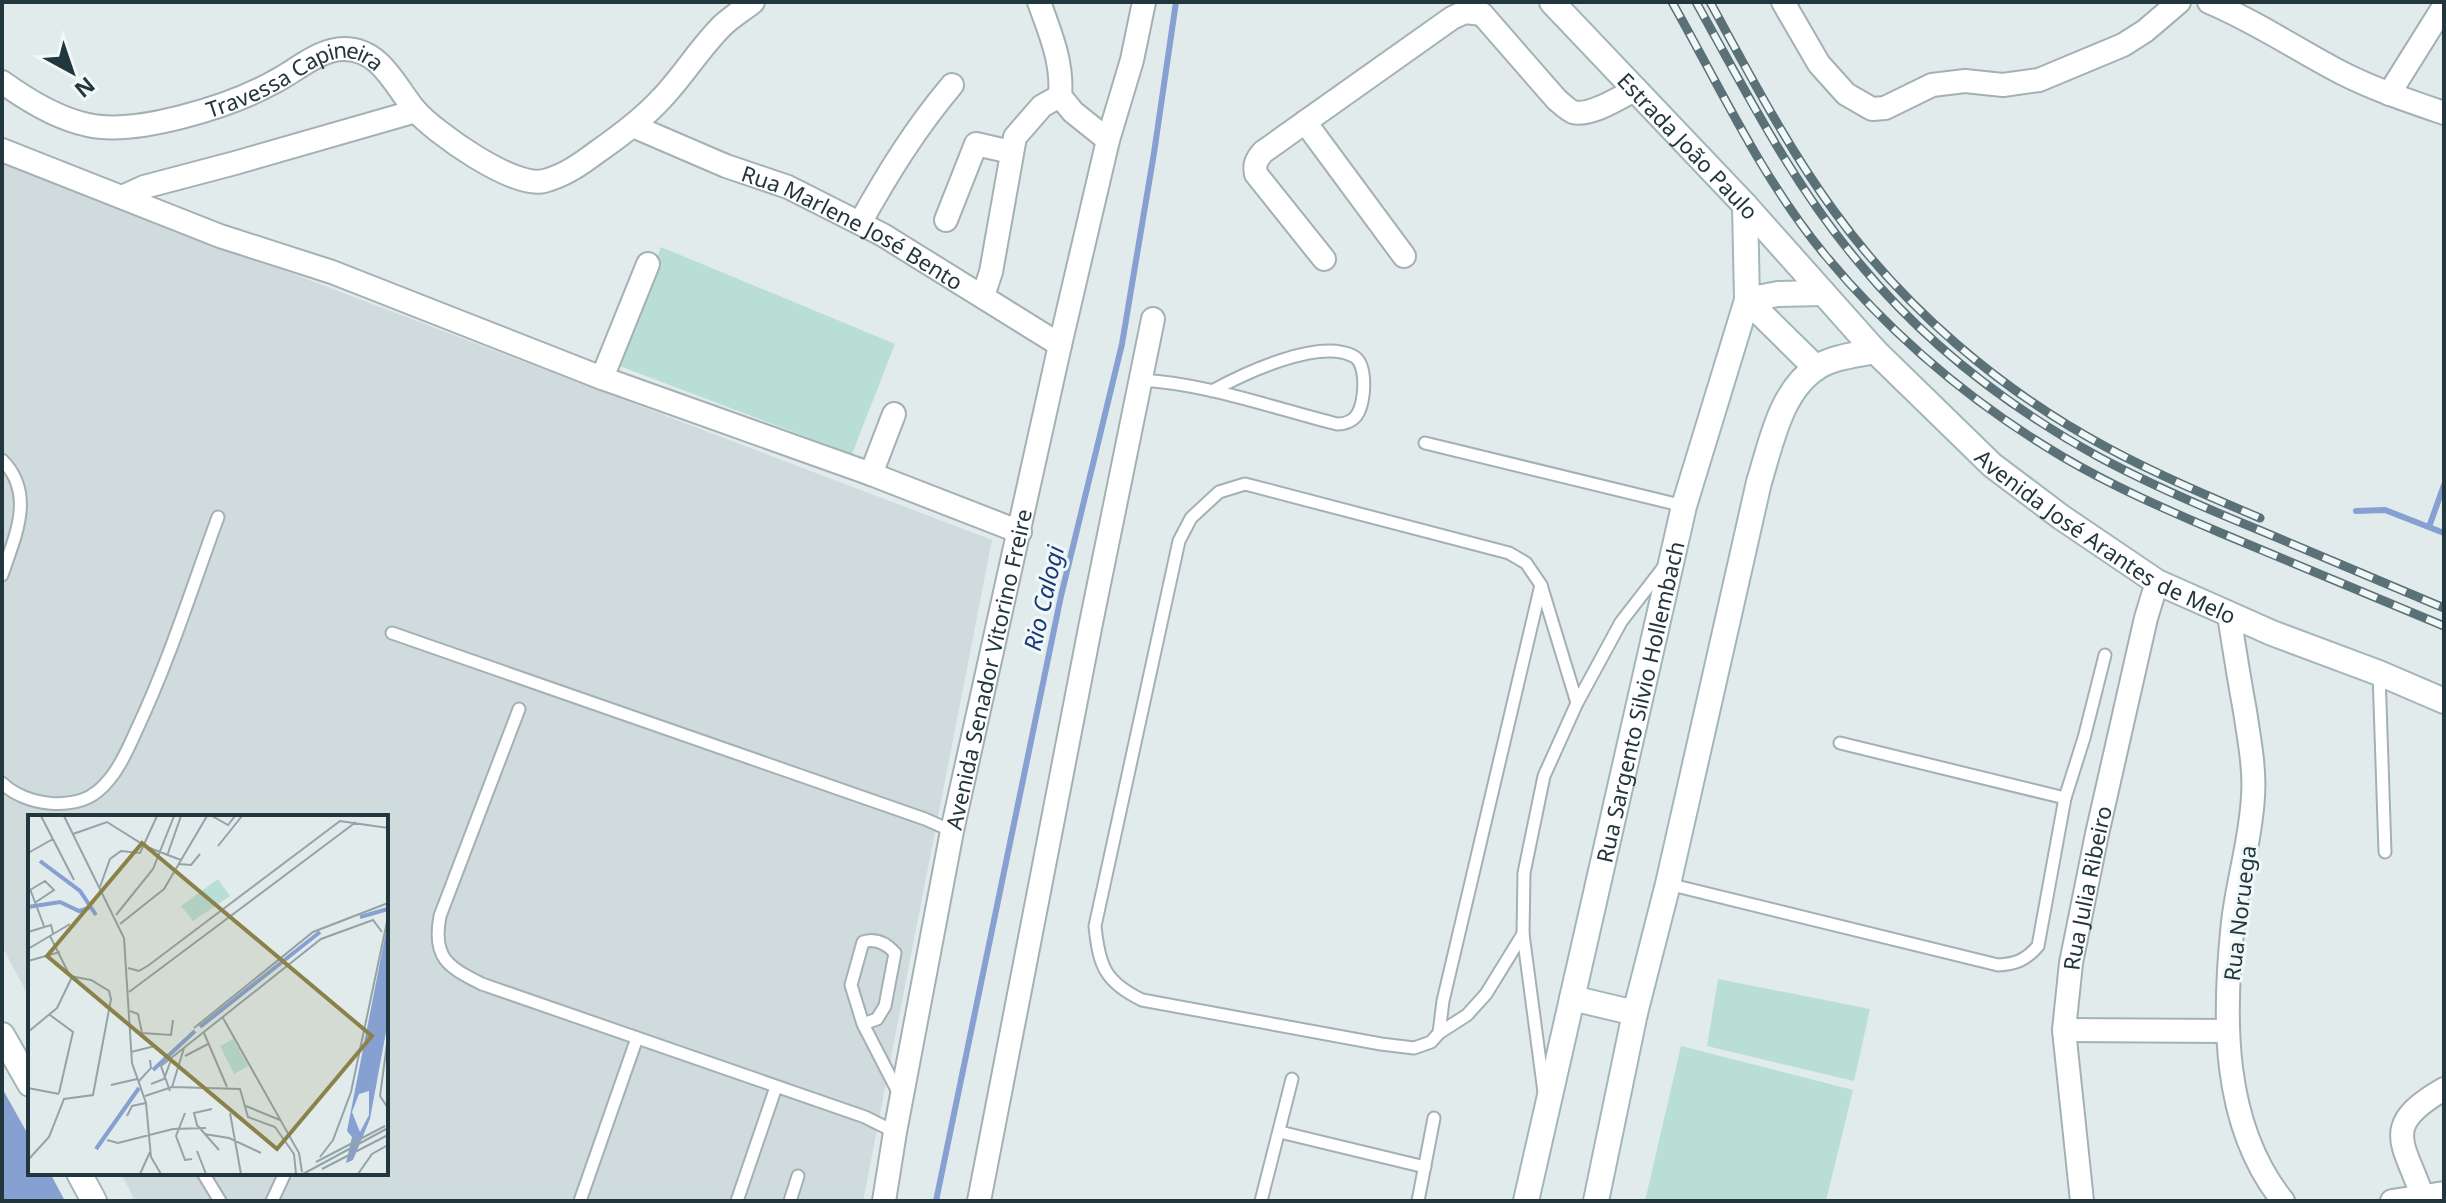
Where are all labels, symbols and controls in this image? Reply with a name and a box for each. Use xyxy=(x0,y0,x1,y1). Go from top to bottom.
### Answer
north arrow xyxy=(32,32,112,112)
street label: Travessa Capineira xyxy=(202,34,391,124)
street label: Estrada João Paulo xyxy=(1611,65,1766,225)
text: N xyxy=(69,71,102,105)
street label: Rua Marlene José Bento xyxy=(738,157,969,296)
street label: Avenida José Arantes de Melo xyxy=(1969,442,2241,630)
street label: Avenida Senador Vitorino Freire xyxy=(938,506,1038,832)
street label: Rua Sargento Silvio Hollembach xyxy=(1588,538,1691,865)
water label: Rio Calogi xyxy=(1015,541,1071,654)
street label: Rua Julia Ribeiro xyxy=(2055,803,2118,972)
inset map xyxy=(28,815,388,1175)
street label: Rua Noruega xyxy=(2216,844,2262,982)

